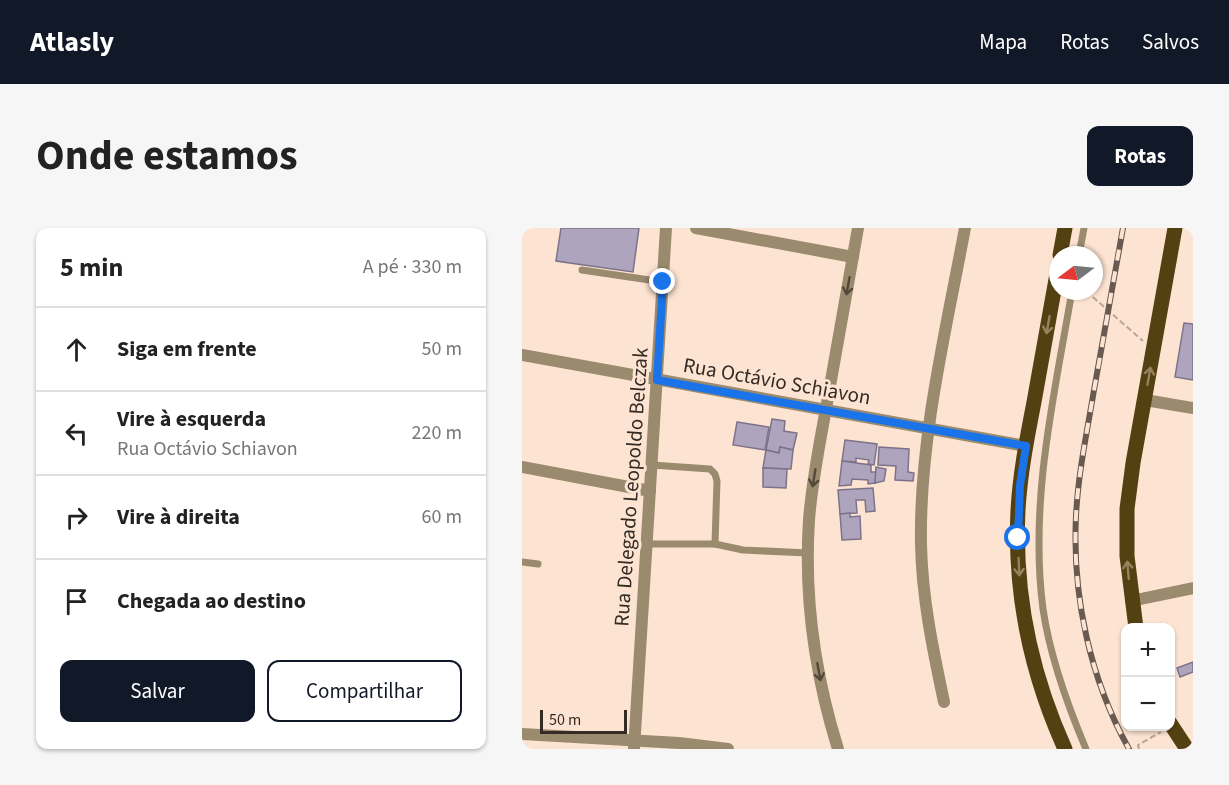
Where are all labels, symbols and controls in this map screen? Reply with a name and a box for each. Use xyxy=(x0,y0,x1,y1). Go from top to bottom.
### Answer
text: Atlasly xyxy=(30,22,114,62)
text: Mapa xyxy=(979,27,1027,57)
text: Rotas xyxy=(1060,27,1109,57)
text: Salvos xyxy=(1142,27,1199,57)
text: Onde estamos xyxy=(36,126,298,186)
button: Rotas xyxy=(1087,126,1193,186)
north arrow xyxy=(1049,246,1103,300)
text: 5 min xyxy=(60,249,123,286)
text: A pé · 330 m xyxy=(363,253,462,281)
route end xyxy=(649,268,675,294)
one-way arrow xyxy=(842,275,853,295)
one-way arrow xyxy=(1042,315,1053,334)
icon: ahead xyxy=(60,333,93,366)
text: Siga em frente xyxy=(117,333,257,365)
text: 50 m xyxy=(422,335,462,363)
street label: Rua Delegado Leopoldo Belczak xyxy=(606,346,656,628)
street label: Rua Octávio Schiavon xyxy=(681,350,873,412)
one-way arrow xyxy=(1143,367,1154,387)
text: Vire à esquerda xyxy=(117,403,266,435)
icon: left xyxy=(60,417,93,450)
text: 220 m xyxy=(412,419,462,447)
text: Rua Octávio Schiavon xyxy=(117,435,298,463)
one-way arrow xyxy=(808,467,819,487)
icon: right xyxy=(60,501,93,534)
text: Vire à direita xyxy=(117,501,240,533)
text: 60 m xyxy=(422,503,462,531)
route start xyxy=(1004,524,1030,550)
one-way arrow xyxy=(1013,556,1024,576)
one-way arrow xyxy=(1122,560,1133,580)
icon: arrive xyxy=(60,585,93,618)
text: Chegada ao destino xyxy=(117,585,306,617)
map controls xyxy=(1121,623,1175,731)
button: + xyxy=(1121,623,1175,677)
button: Salvar xyxy=(60,660,255,722)
button: Compartilhar xyxy=(267,660,462,722)
one-way arrow xyxy=(814,661,825,681)
button: − xyxy=(1121,677,1175,731)
scale bar xyxy=(540,707,627,735)
text: 50 m xyxy=(549,709,581,731)

